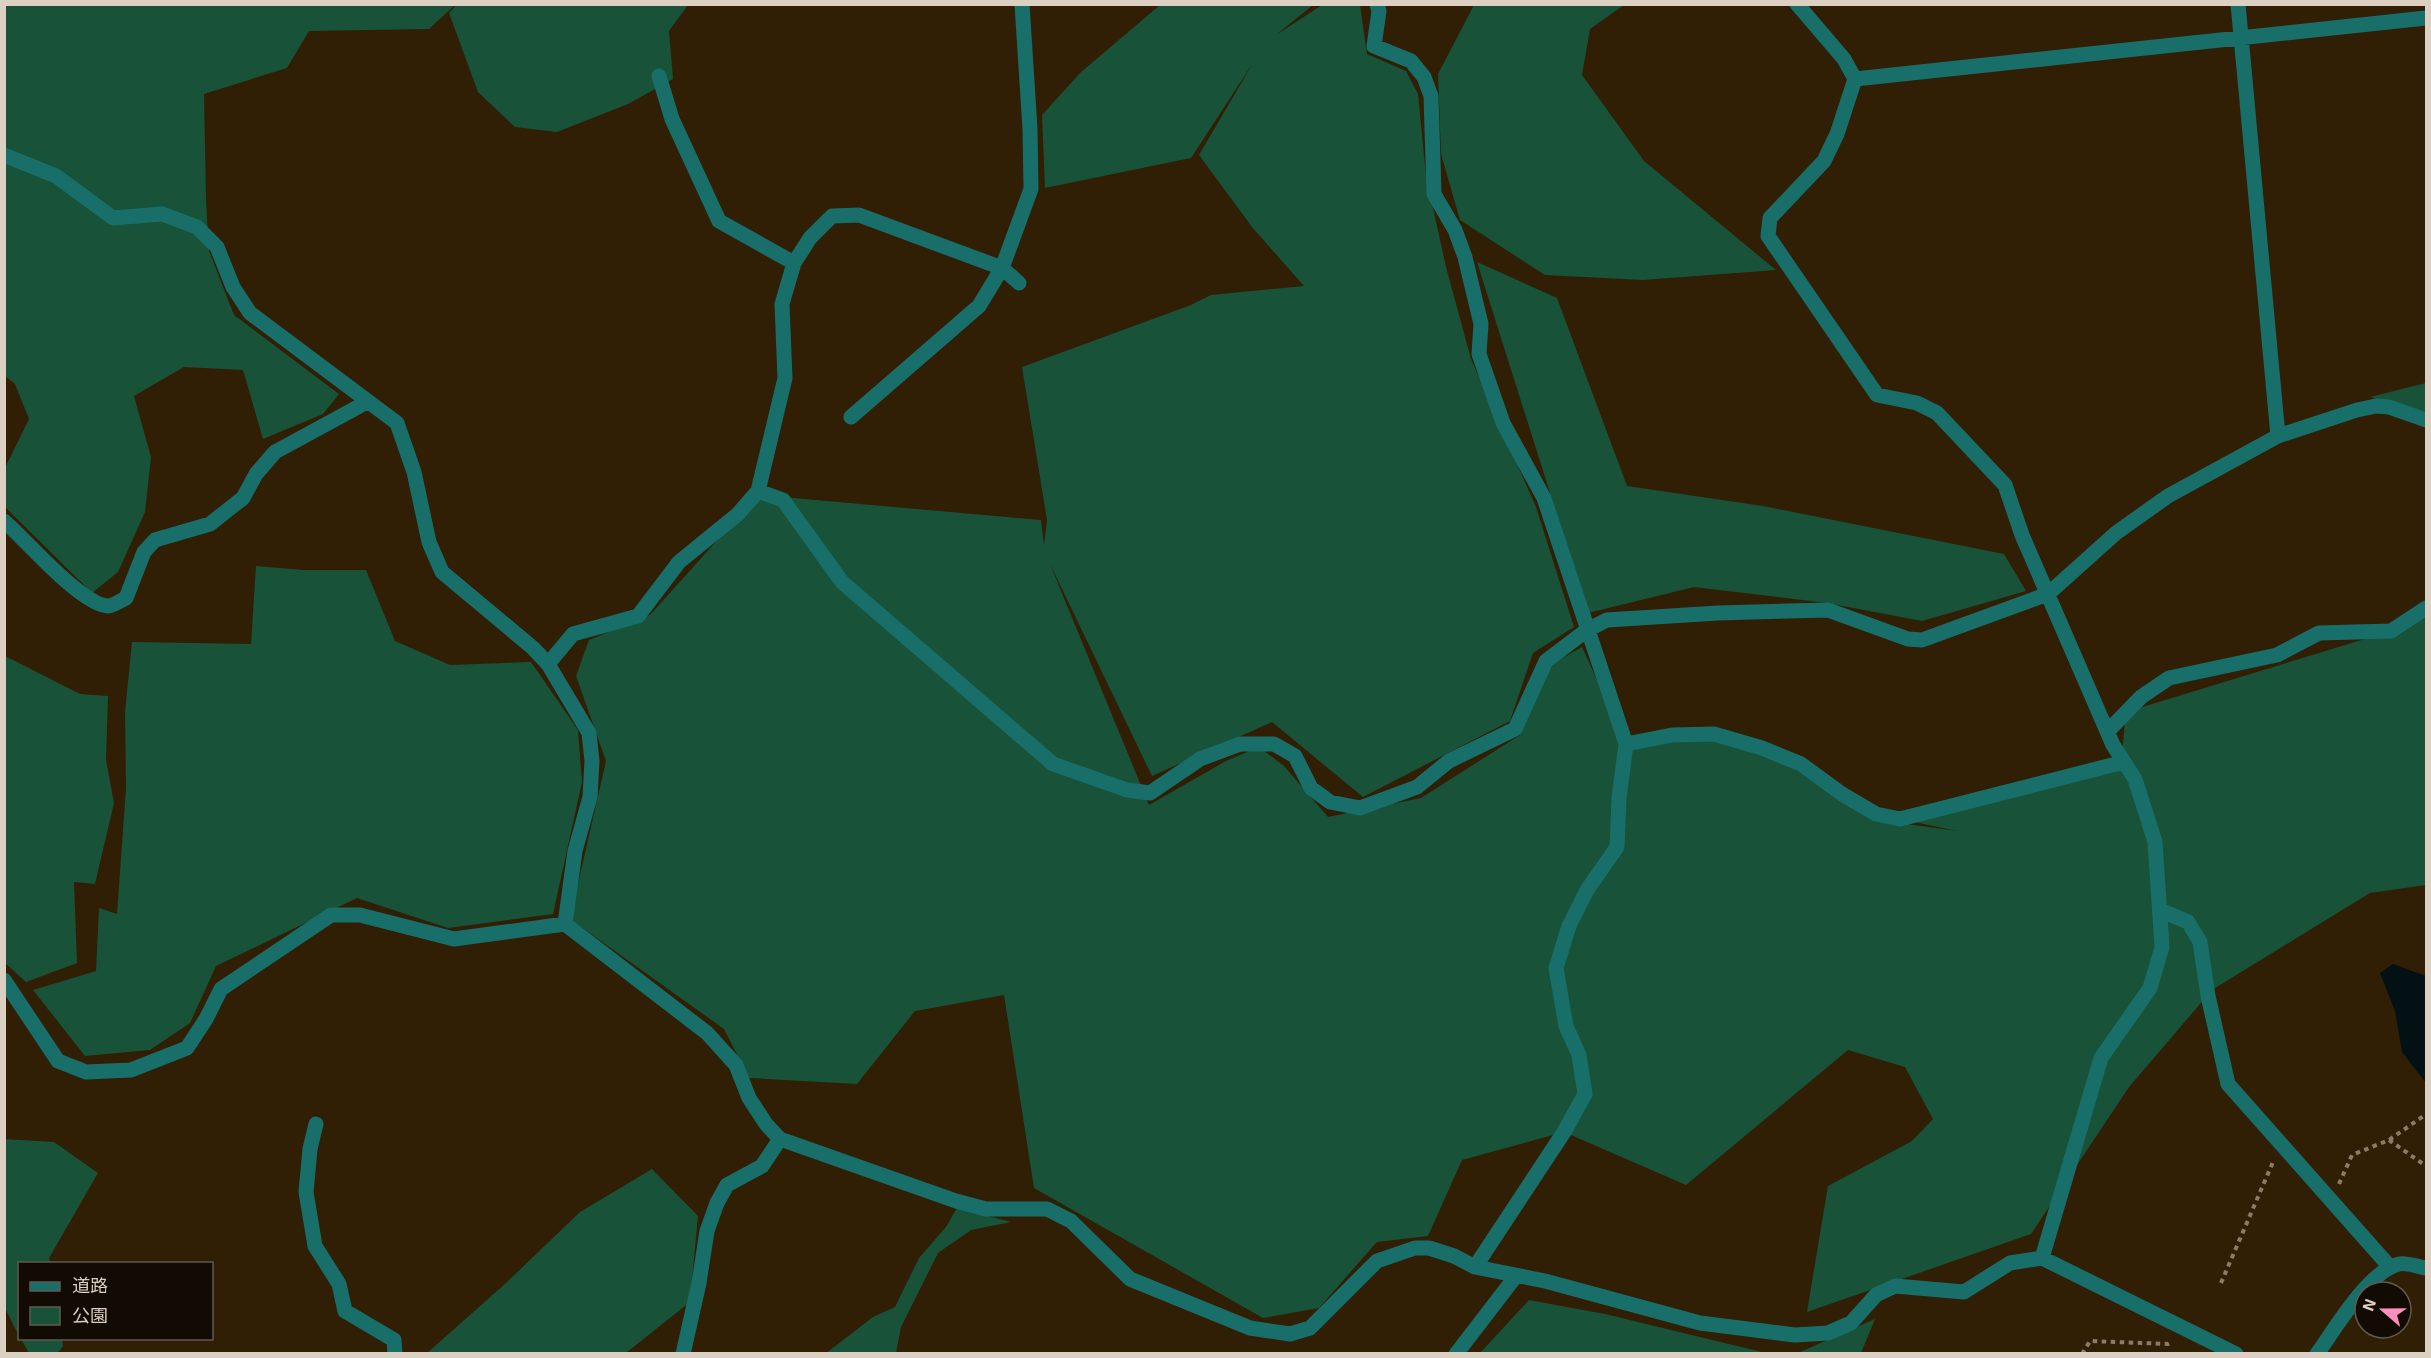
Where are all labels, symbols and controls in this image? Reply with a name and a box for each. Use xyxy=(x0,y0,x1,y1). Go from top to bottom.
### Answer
legend xyxy=(18,1262,213,1340)
text: 道路 xyxy=(72,1274,108,1296)
north arrow xyxy=(2353,1280,2413,1340)
text: N xyxy=(2358,1296,2379,1313)
text: 公園 xyxy=(72,1304,108,1326)

